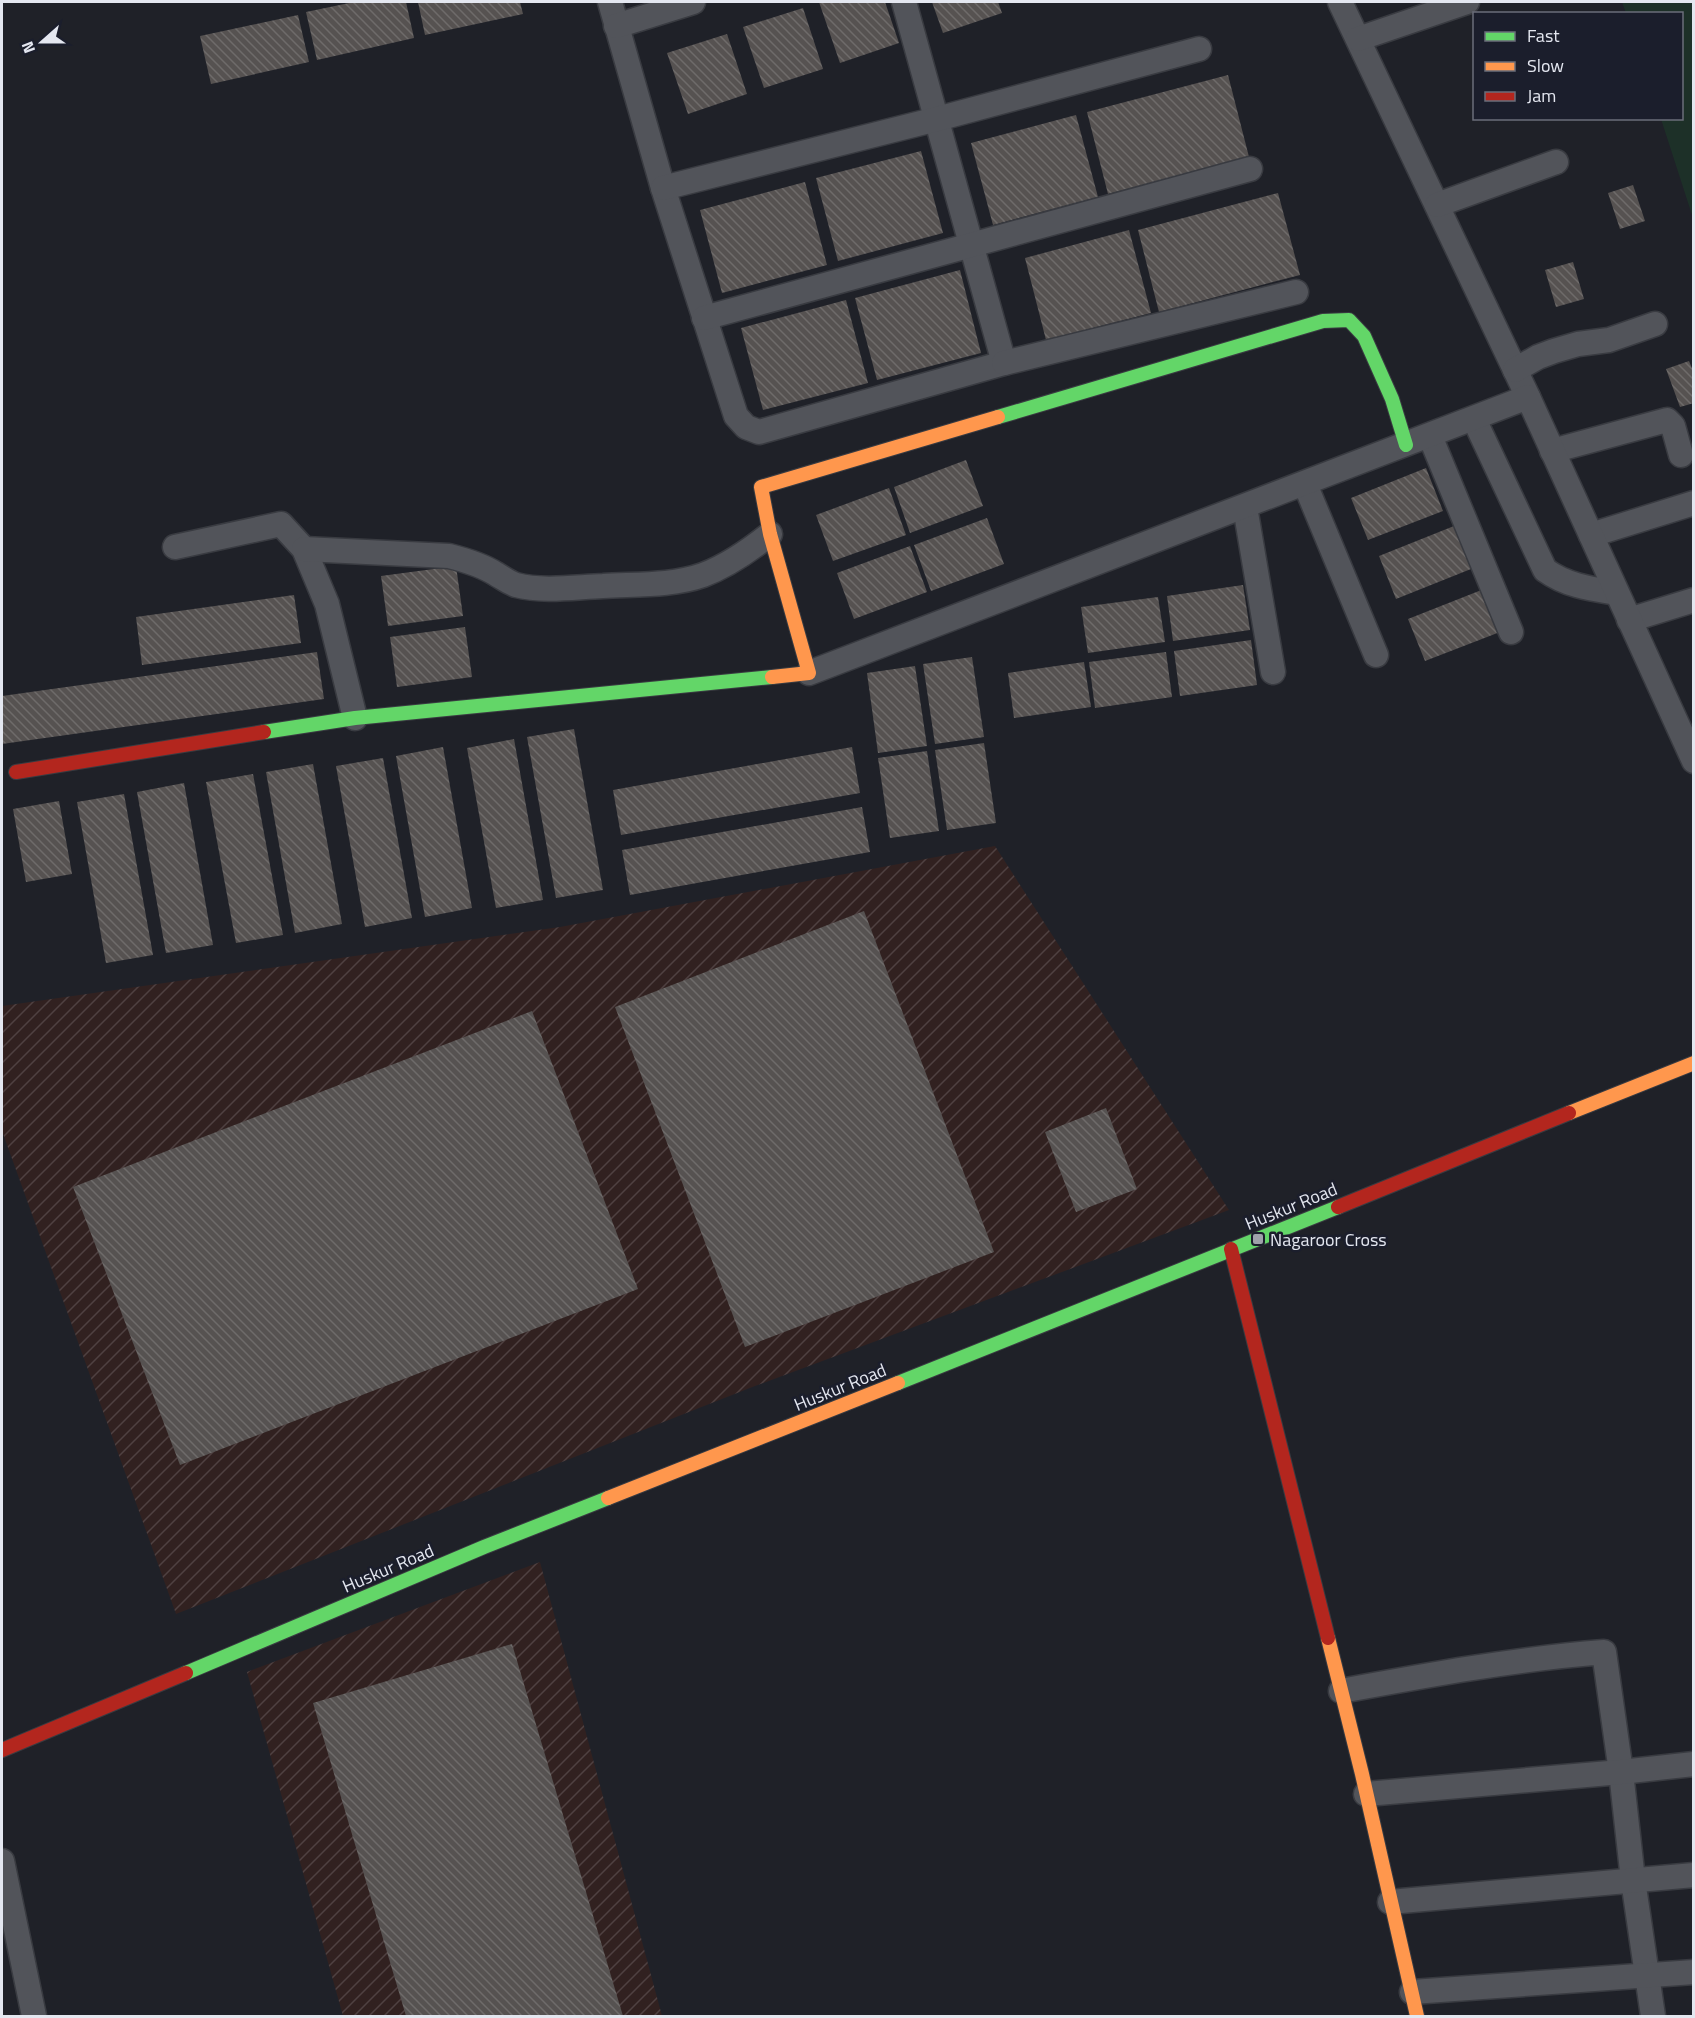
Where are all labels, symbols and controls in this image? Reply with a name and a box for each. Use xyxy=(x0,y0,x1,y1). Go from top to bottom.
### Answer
north arrow xyxy=(12,12,72,72)
legend xyxy=(1473,12,1683,120)
text: Fast xyxy=(1527,22,1560,49)
text: N xyxy=(15,38,41,57)
text: Slow xyxy=(1527,52,1564,79)
text: Jam xyxy=(1527,82,1556,109)
street label: Huskur Road xyxy=(1241,1175,1341,1237)
place label: Nagaroor Cross xyxy=(1270,1226,1387,1253)
marker: Nagaroor Cross xyxy=(1251,1232,1265,1246)
street label: Huskur Road xyxy=(790,1356,890,1418)
street label: Huskur Road xyxy=(338,1537,438,1599)

